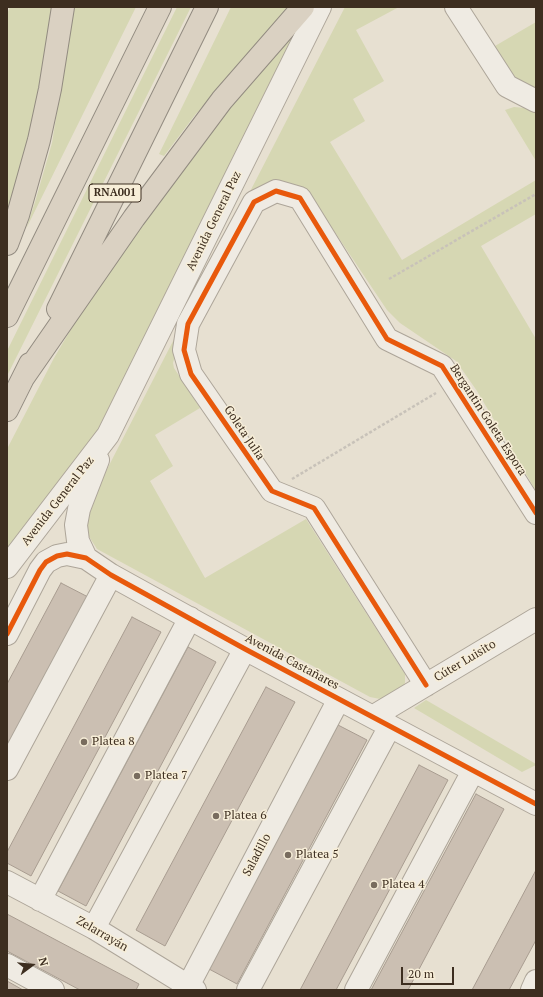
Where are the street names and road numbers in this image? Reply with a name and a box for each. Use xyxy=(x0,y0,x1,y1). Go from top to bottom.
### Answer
street label: Avenida General Paz xyxy=(184,169,244,273)
road number: RNA001 xyxy=(89,184,141,202)
street label: Bergantin Goleta Espora xyxy=(447,362,529,478)
street label: Goleta Julia xyxy=(221,403,267,463)
street label: Avenida General Paz xyxy=(19,453,97,549)
street label: Avenida Castañares xyxy=(243,631,341,693)
street label: Cúter Luisito xyxy=(431,637,499,685)
street label: Saladillo xyxy=(240,831,274,879)
street label: Zelarrayán xyxy=(74,913,130,955)

